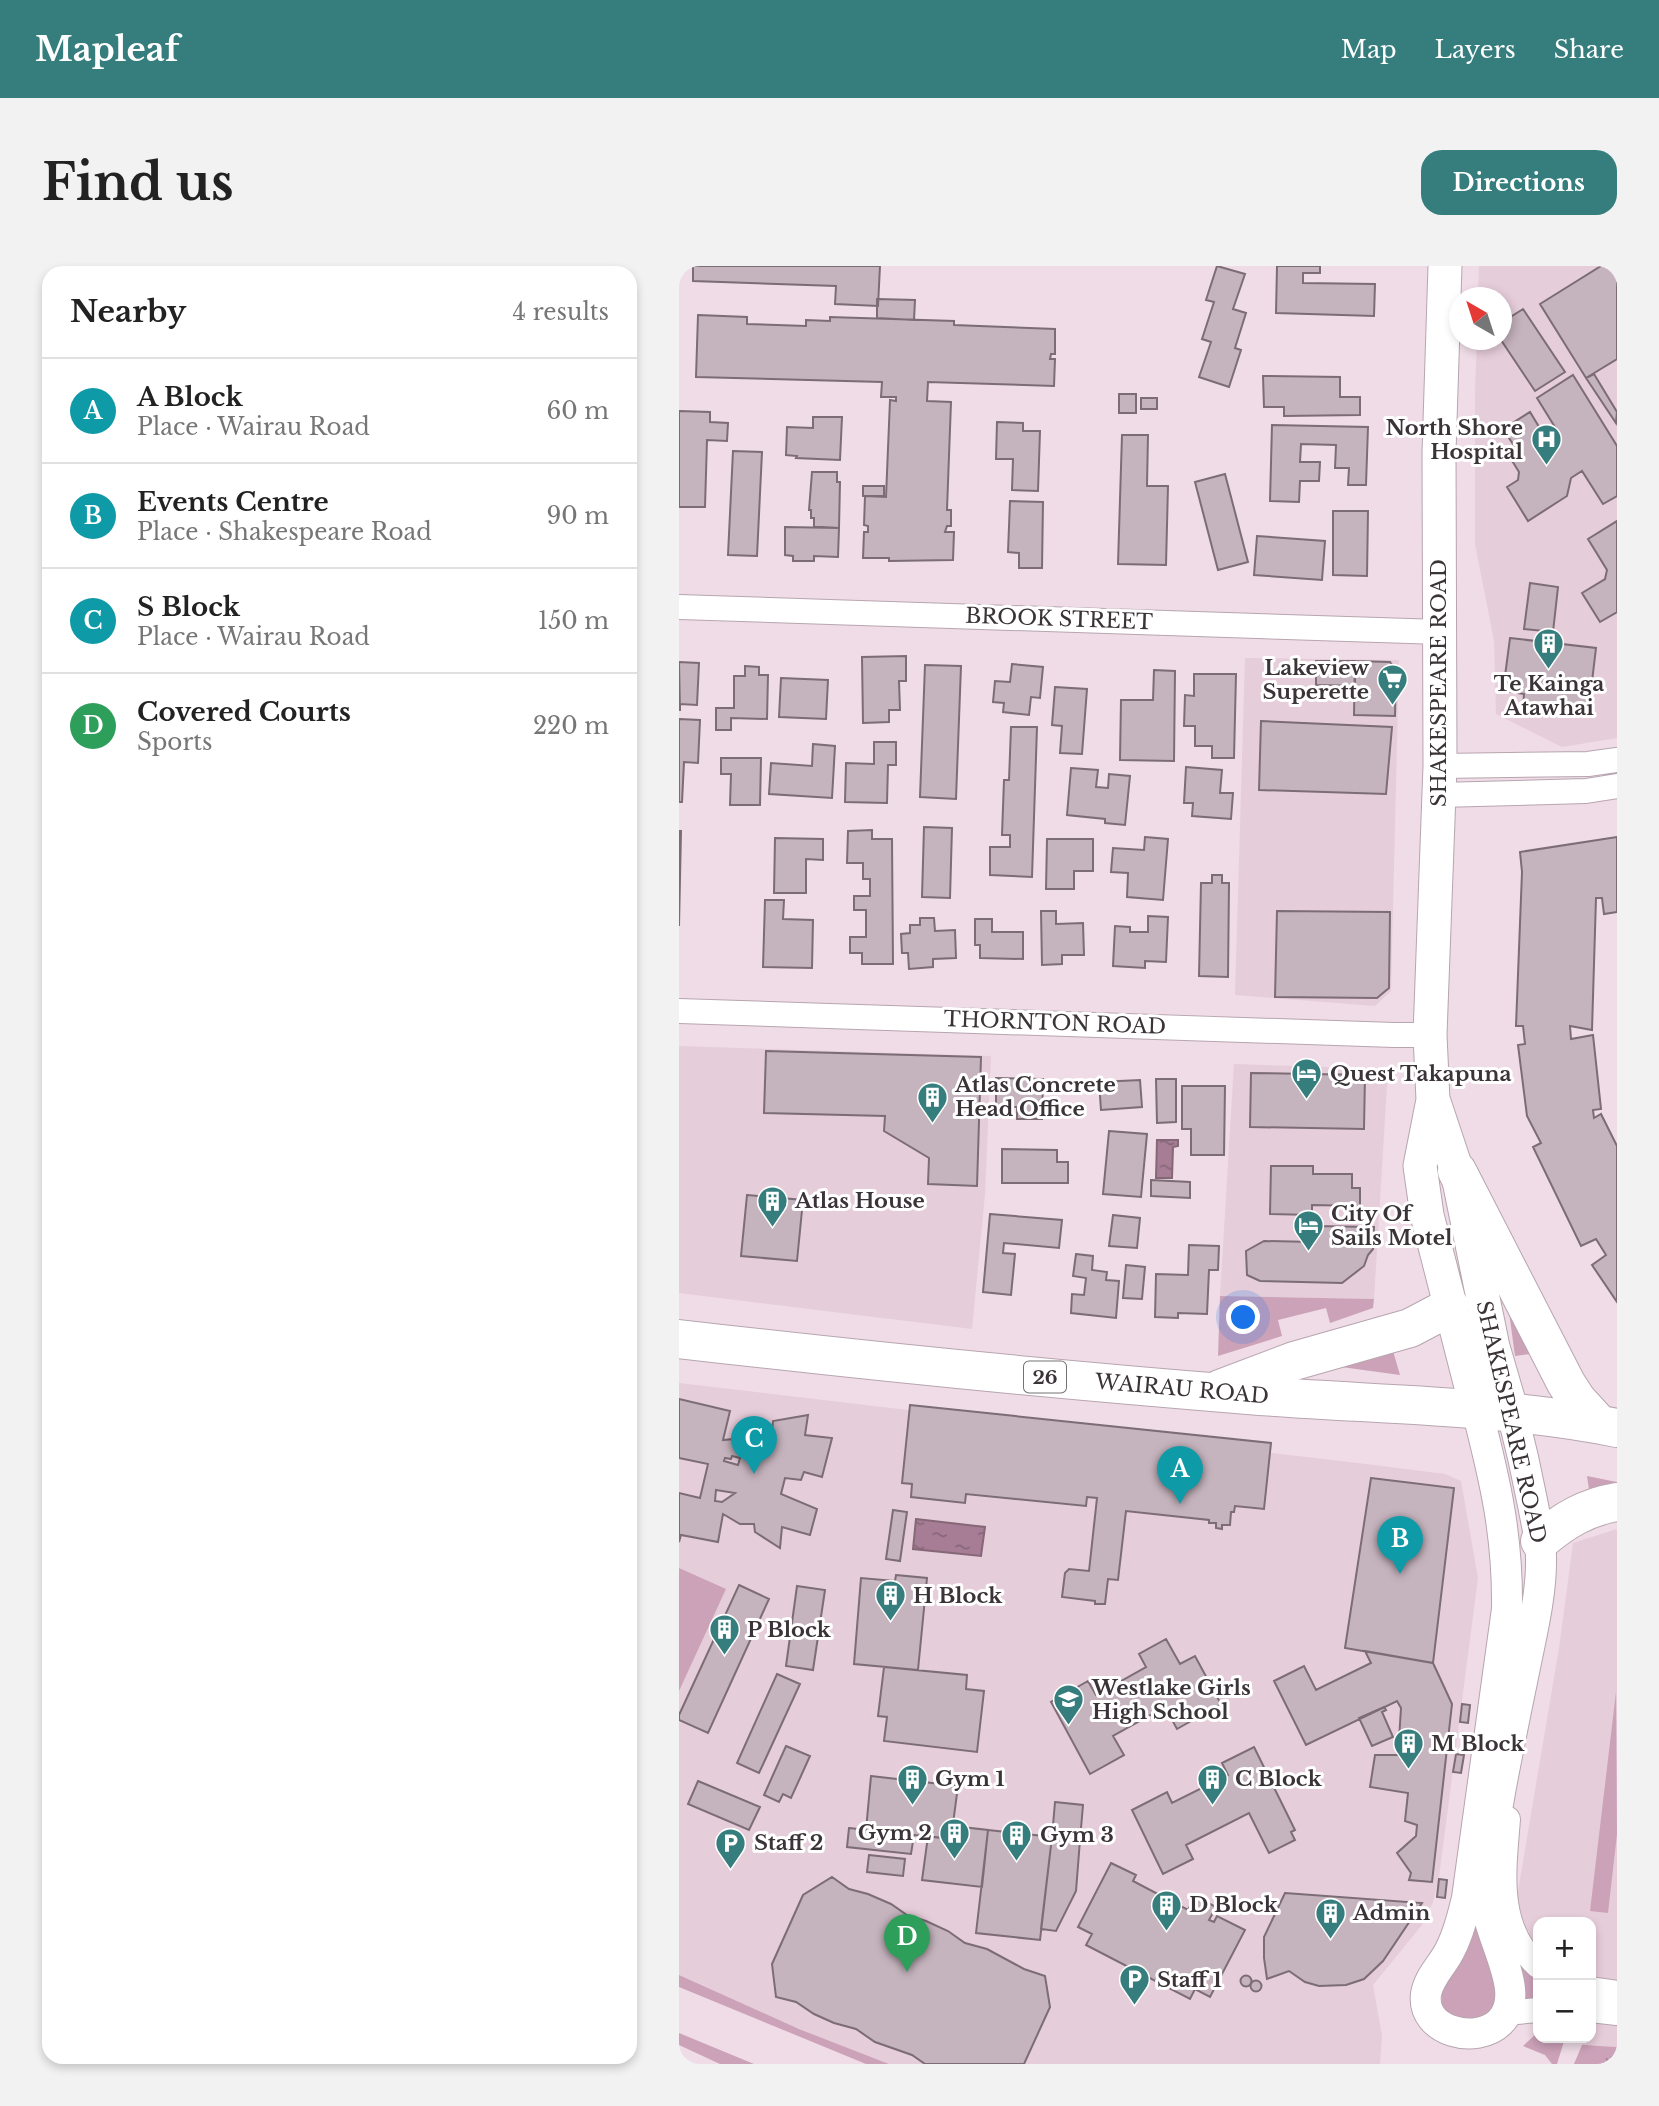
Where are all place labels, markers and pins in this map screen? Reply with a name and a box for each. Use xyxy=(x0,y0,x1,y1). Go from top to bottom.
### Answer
place label: North Shore Hospital xyxy=(1386,415,1524,465)
hospital icon: North Shore Hospital xyxy=(1529,423,1563,467)
building icon: Te Kainga Atawhai xyxy=(1532,627,1566,671)
place label: Lakeview Superette xyxy=(1262,655,1369,705)
supermarket icon: Lakeview Superette xyxy=(1375,663,1409,707)
place label: Te Kainga Atawhai xyxy=(1494,671,1604,721)
hotel icon: Quest Takapuna xyxy=(1290,1057,1324,1101)
place label: Quest Takapuna xyxy=(1330,1061,1511,1087)
place label: Atlas Concrete Head Office xyxy=(954,1072,1116,1122)
building icon: Atlas Concrete Head Office xyxy=(915,1080,949,1124)
building icon: Atlas House xyxy=(755,1184,789,1228)
place label: Atlas House xyxy=(794,1188,925,1214)
place label: City Of Sails Motel xyxy=(1331,1201,1453,1251)
hotel icon: City Of Sails Motel xyxy=(1291,1209,1325,1253)
pin: C xyxy=(731,1416,777,1474)
pin: A xyxy=(1157,1446,1203,1504)
pin: B xyxy=(1377,1516,1423,1574)
building icon: H Block xyxy=(873,1579,907,1623)
place label: H Block xyxy=(913,1583,1003,1609)
building icon: P Block xyxy=(707,1613,741,1657)
place label: P Block xyxy=(747,1617,832,1643)
place label: Westlake Girls High School xyxy=(1091,1675,1251,1725)
school or university icon: Westlake Girls High School xyxy=(1052,1683,1086,1727)
building icon: M Block xyxy=(1391,1727,1425,1771)
place label: M Block xyxy=(1431,1731,1525,1757)
building icon: Gym 1 xyxy=(895,1762,929,1806)
building icon: C Block xyxy=(1195,1762,1229,1806)
place label: Gym 1 xyxy=(935,1766,1005,1792)
place label: C Block xyxy=(1235,1766,1323,1792)
building icon: Gym 2 xyxy=(938,1816,972,1860)
building icon: Gym 3 xyxy=(1000,1818,1034,1862)
place label: Gym 2 xyxy=(858,1820,932,1846)
place label: Gym 3 xyxy=(1040,1822,1114,1848)
parking icon: Staff 2 xyxy=(714,1826,748,1870)
place label: Staff 2 xyxy=(754,1830,823,1856)
building icon: D Block xyxy=(1149,1888,1183,1932)
place label: D Block xyxy=(1189,1892,1279,1918)
building icon: Admin xyxy=(1313,1896,1347,1940)
place label: Admin xyxy=(1352,1900,1430,1926)
pin: D xyxy=(884,1914,930,1972)
parking icon: Staff 1 xyxy=(1117,1963,1151,2007)
place label: Staff 1 xyxy=(1157,1967,1222,1993)

